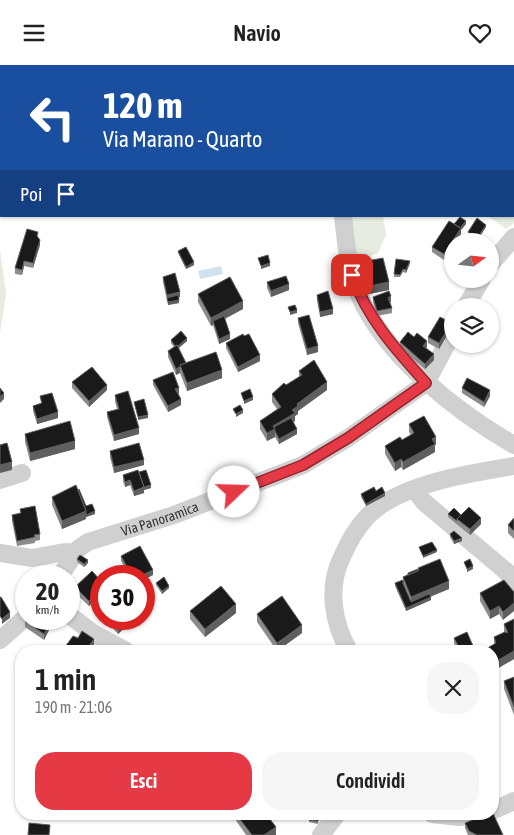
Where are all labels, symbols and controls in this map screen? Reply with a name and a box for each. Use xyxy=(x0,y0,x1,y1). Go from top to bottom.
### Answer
icon: menu xyxy=(20,19,48,47)
icon: heart xyxy=(466,19,494,47)
text: Navio xyxy=(233,20,281,46)
icon: left xyxy=(20,85,85,150)
text: 120 m xyxy=(103,85,182,125)
text: Via Marano - Quarto xyxy=(103,126,262,152)
icon: arrive xyxy=(52,180,80,208)
text: Poi xyxy=(20,183,42,205)
north arrow xyxy=(444,233,499,287)
map controls xyxy=(444,233,499,353)
pin xyxy=(331,254,373,296)
icon: arrive xyxy=(338,261,366,289)
button: layers xyxy=(444,298,499,353)
position arrow xyxy=(207,465,259,517)
street label: Via Panoramica xyxy=(119,498,201,539)
speed limit sign: 30 xyxy=(90,565,155,630)
text: 20 xyxy=(36,577,59,605)
text: km/h xyxy=(36,603,59,617)
text: 1 min xyxy=(35,662,96,696)
button: close xyxy=(427,662,479,714)
text: 190 m · 21:06 xyxy=(35,698,112,716)
button: Esci xyxy=(35,752,252,810)
button: Condividi xyxy=(262,752,479,810)

